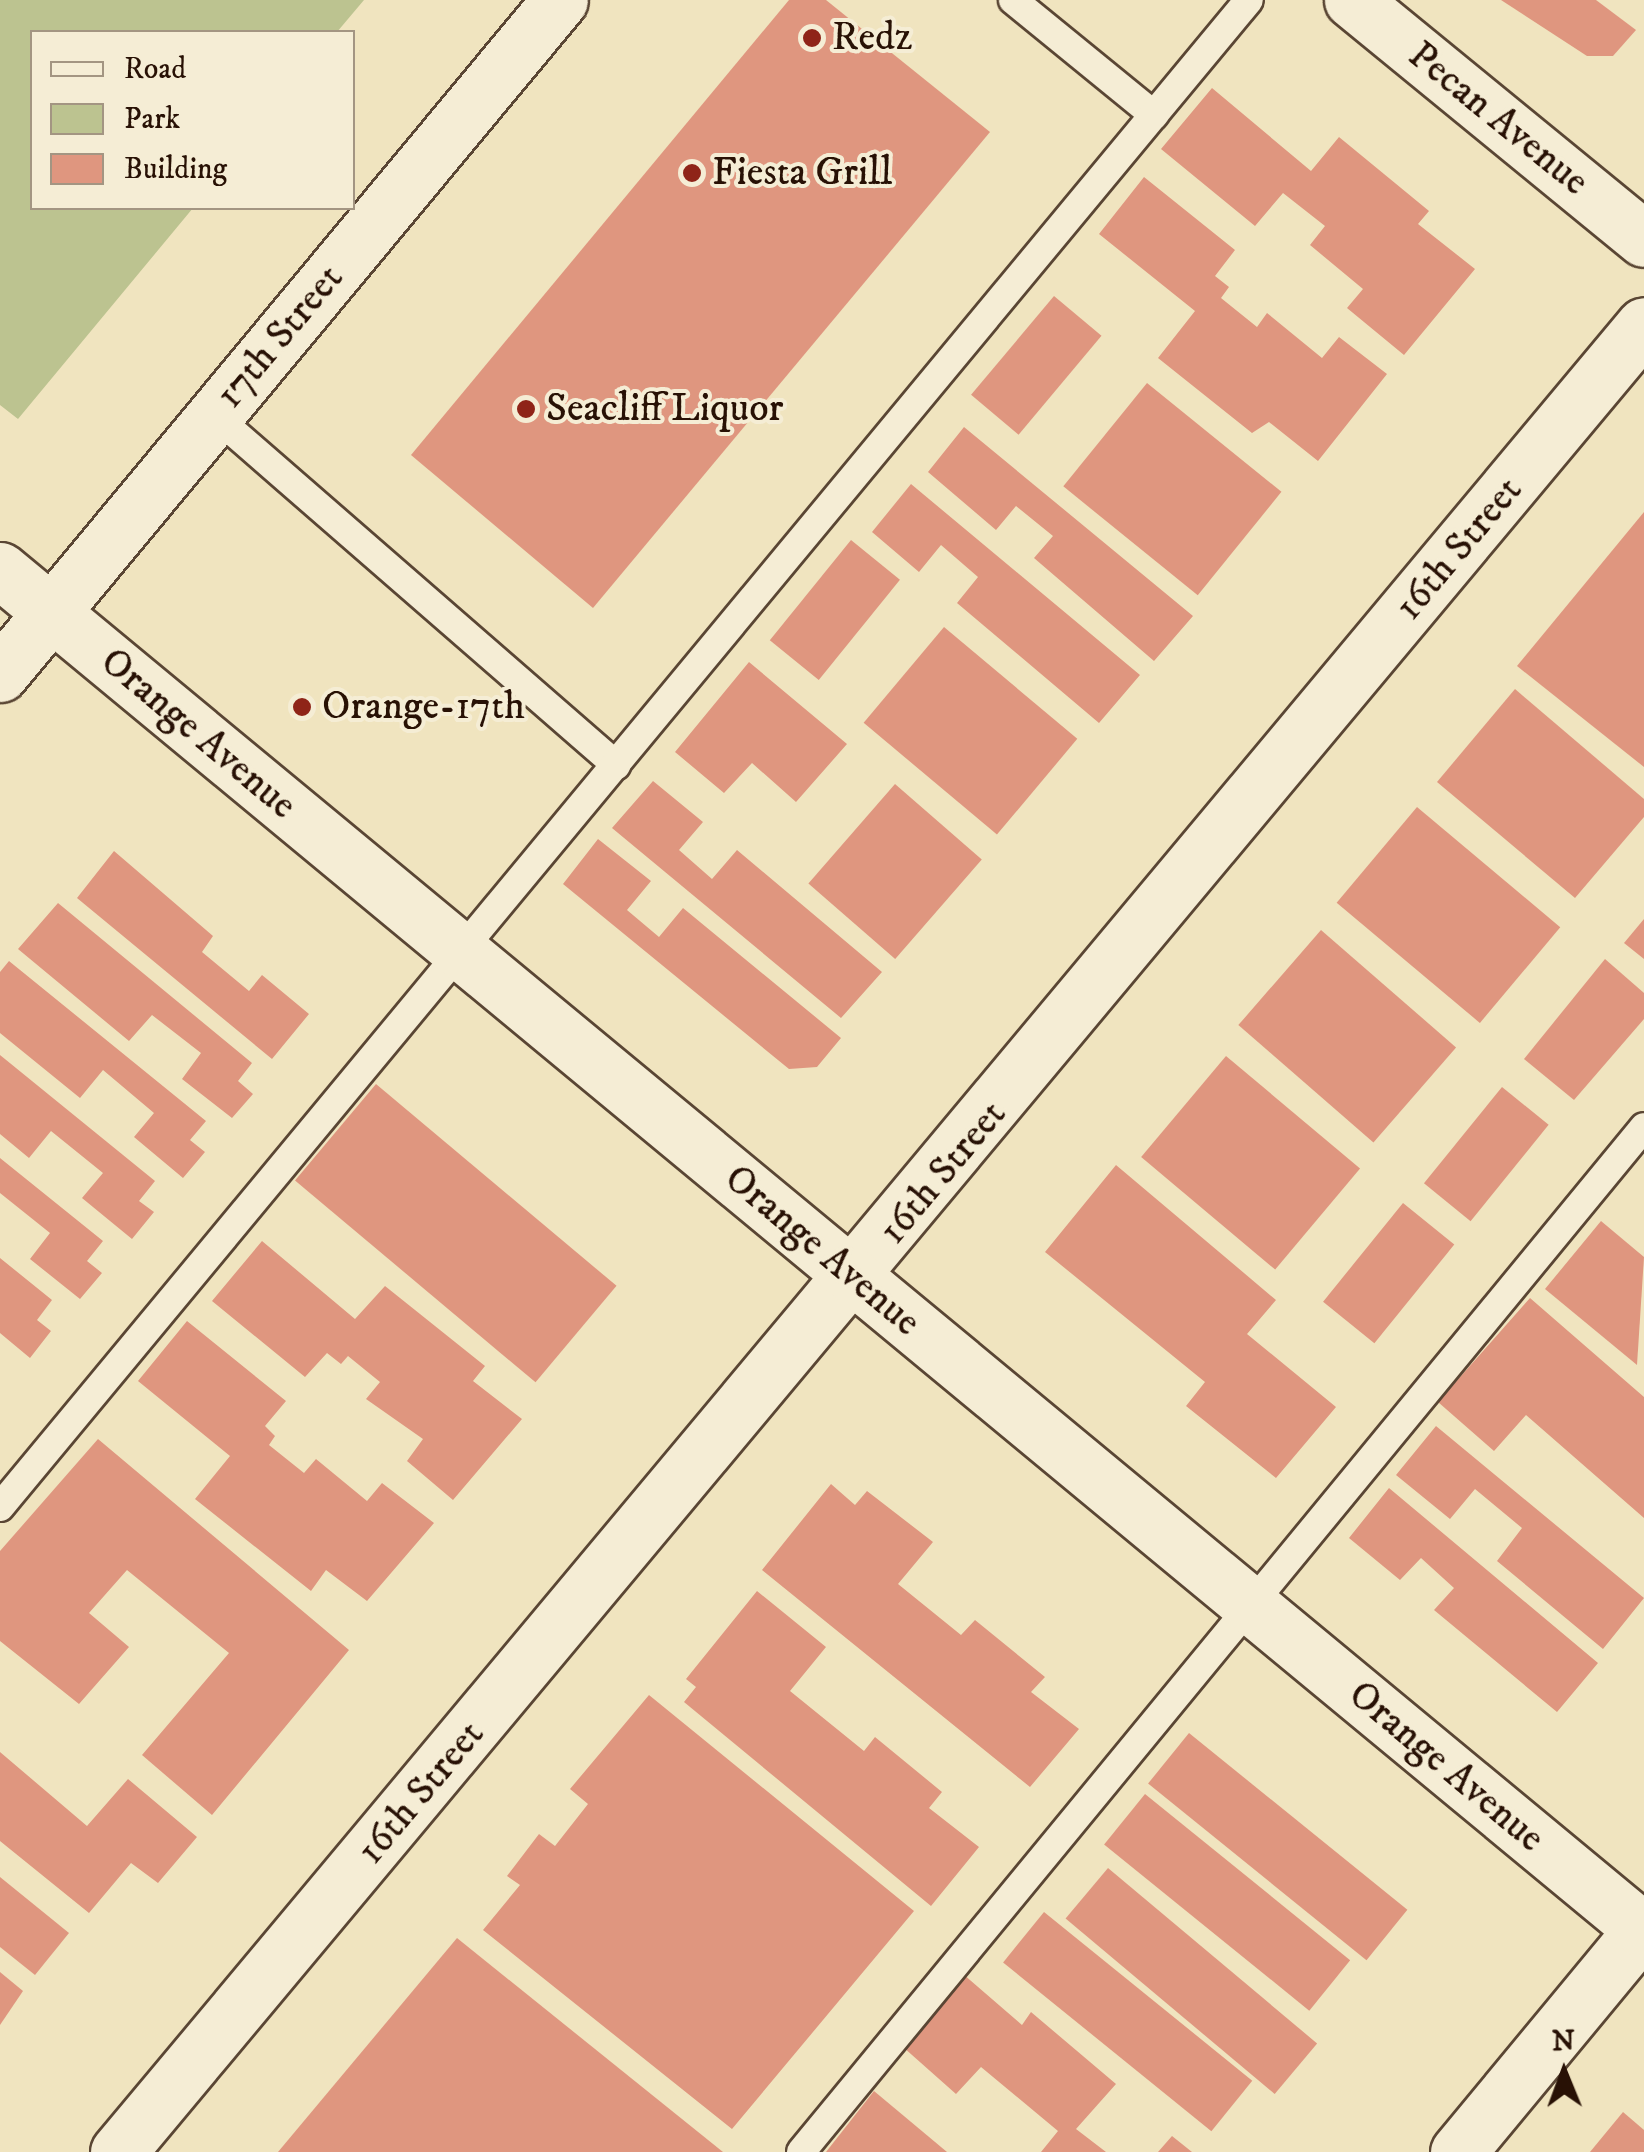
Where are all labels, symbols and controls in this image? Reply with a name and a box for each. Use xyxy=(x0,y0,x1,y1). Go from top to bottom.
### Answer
place label: Redz xyxy=(832,14,912,62)
marker: Redz xyxy=(801,27,823,49)
legend xyxy=(30,30,355,210)
street label: Pecan Avenue xyxy=(1398,32,1598,206)
text: Road xyxy=(124,51,186,88)
text: Park xyxy=(124,101,180,138)
place label: Fiesta Grill xyxy=(712,149,892,197)
text: Building xyxy=(124,151,227,188)
marker: Fiesta Grill xyxy=(681,162,703,184)
street label: 17th Street xyxy=(206,255,354,419)
place label: Seacliff Liquor xyxy=(546,385,783,433)
marker: Seacliff Liquor xyxy=(515,398,537,420)
street label: 16th Street xyxy=(1385,468,1533,630)
street label: Orange Avenue xyxy=(90,638,306,830)
place label: Orange-17th xyxy=(322,683,525,731)
marker: Orange-17th xyxy=(291,696,313,718)
street label: 16th Street xyxy=(869,1092,1017,1254)
street label: Orange Avenue xyxy=(714,1155,930,1347)
street label: Orange Avenue xyxy=(1338,1671,1554,1863)
street label: 16th Street xyxy=(347,1712,495,1874)
north arrow xyxy=(1514,2022,1614,2122)
text: N xyxy=(1552,2024,1575,2059)

